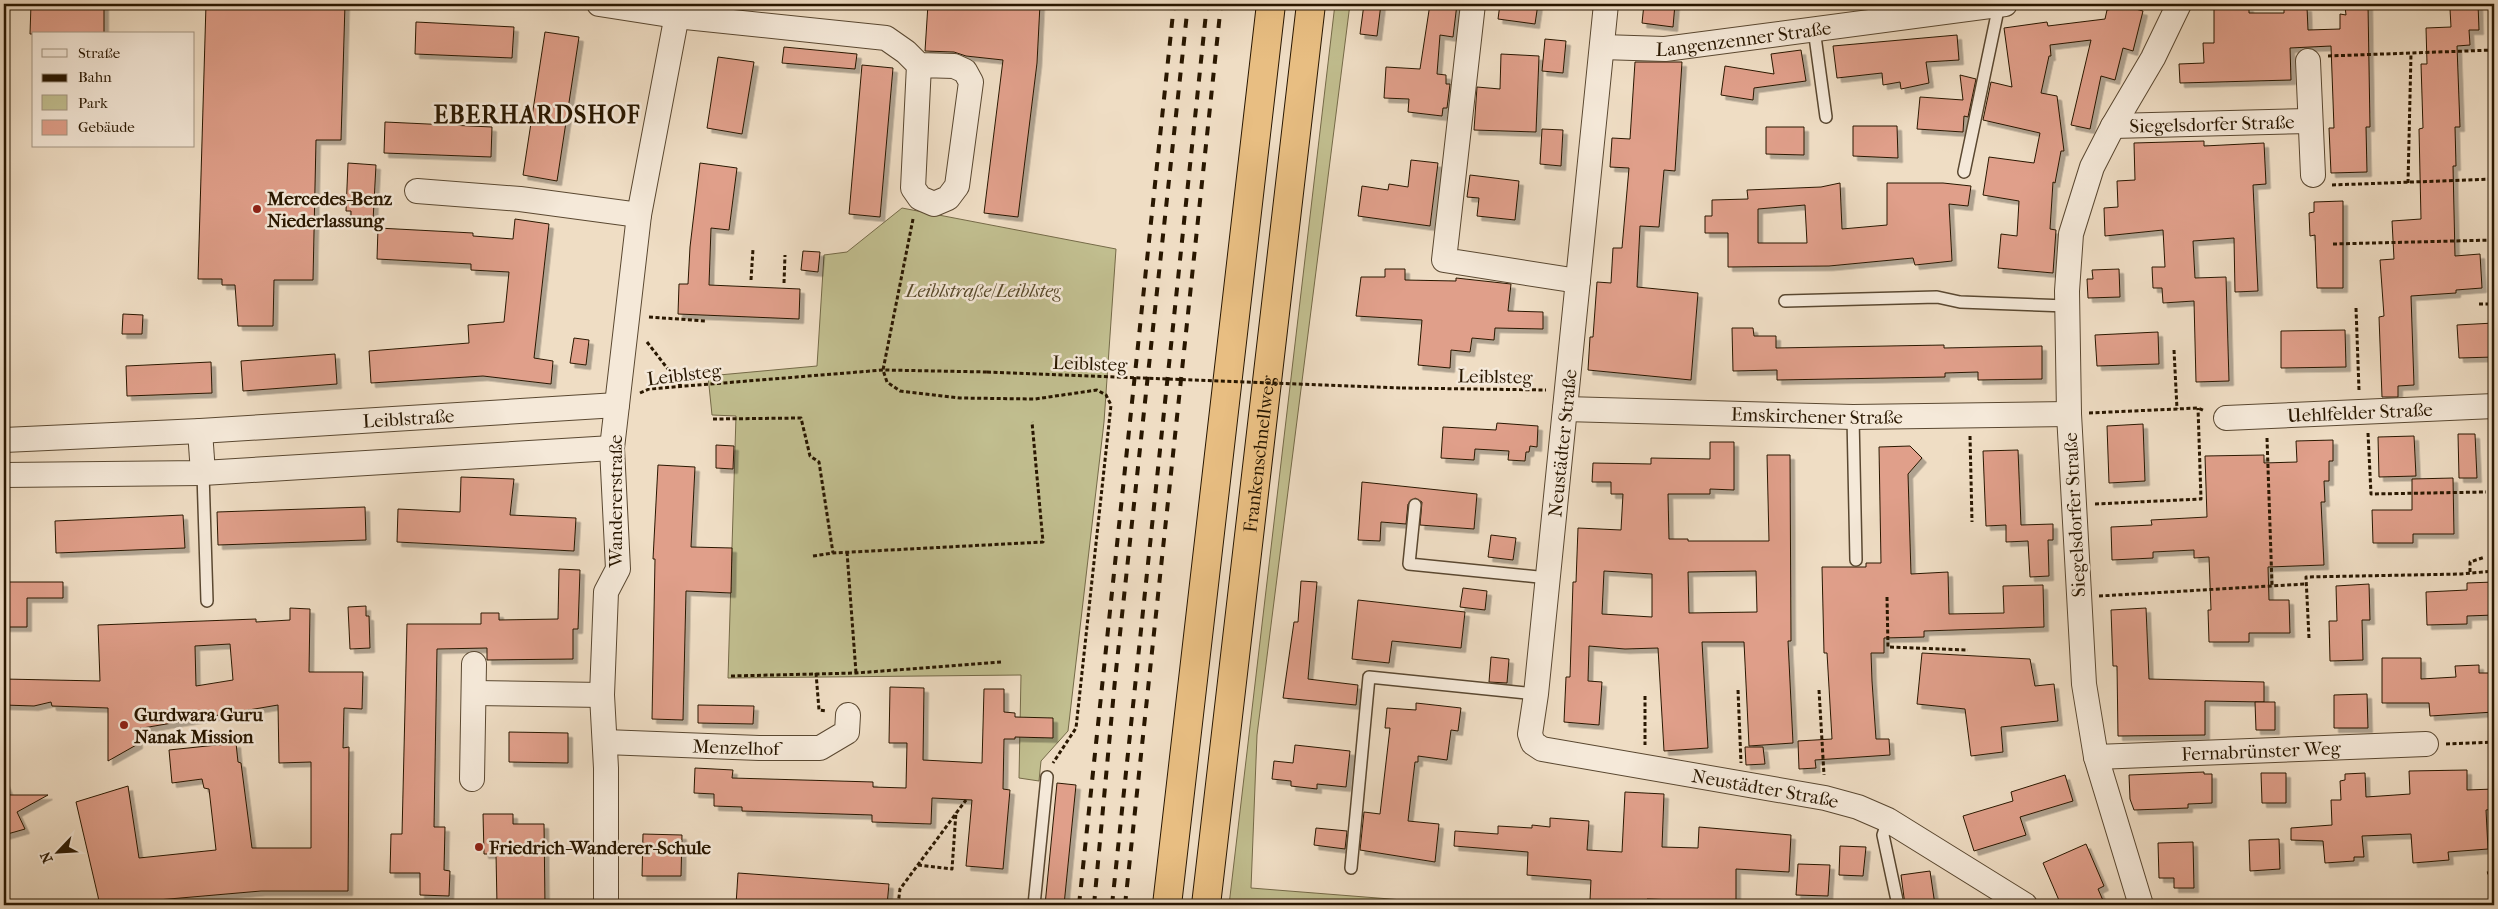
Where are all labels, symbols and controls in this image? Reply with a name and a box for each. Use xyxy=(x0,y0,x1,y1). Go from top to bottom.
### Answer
street label: Langenzenner Straße xyxy=(1655,17,1832,61)
legend xyxy=(32,32,195,148)
text: Straße xyxy=(78,44,121,62)
text: Bahn xyxy=(78,68,112,86)
text: Park xyxy=(78,94,108,112)
district label: EBERHARDSHOF xyxy=(433,101,641,129)
street label: Siegelsdorfer Straße xyxy=(2129,111,2295,138)
text: Gebäude xyxy=(78,118,135,136)
place label: Mercedes-Benz Niederlassung xyxy=(266,188,393,232)
marker: Mercedes-Benz Niederlassung xyxy=(251,203,263,215)
park label: Leiblstraße/Leiblsteg xyxy=(904,280,1061,302)
street label: Leiblsteg xyxy=(1052,352,1129,376)
street label: Leiblsteg xyxy=(646,359,723,390)
street label: Leiblsteg xyxy=(1457,365,1533,389)
street label: Neustädter Straße xyxy=(1544,368,1582,518)
street label: Frankenschnellweg xyxy=(1239,374,1280,534)
street label: Uehlfelder Straße xyxy=(2287,399,2433,427)
street label: Emskirchener Straße xyxy=(1731,404,1903,429)
street label: Leiblstraße xyxy=(362,405,455,433)
street label: Siegelsdorfer Straße xyxy=(2060,432,2090,598)
street label: Wandererstraße xyxy=(605,435,627,568)
place label: Gurdwara Guru Nanak Mission xyxy=(134,704,263,748)
marker: Gurdwara Guru Nanak Mission xyxy=(118,719,130,731)
street label: Menzelhof xyxy=(692,735,783,760)
street label: Fernabrünster Weg xyxy=(2181,737,2342,766)
street label: Neustädter Straße xyxy=(1690,765,1841,813)
north arrow xyxy=(32,826,82,876)
place label: Friedrich-Wanderer-Schule xyxy=(488,837,712,859)
marker: Friedrich-Wanderer-Schule xyxy=(473,841,485,853)
text: N xyxy=(37,849,57,866)

